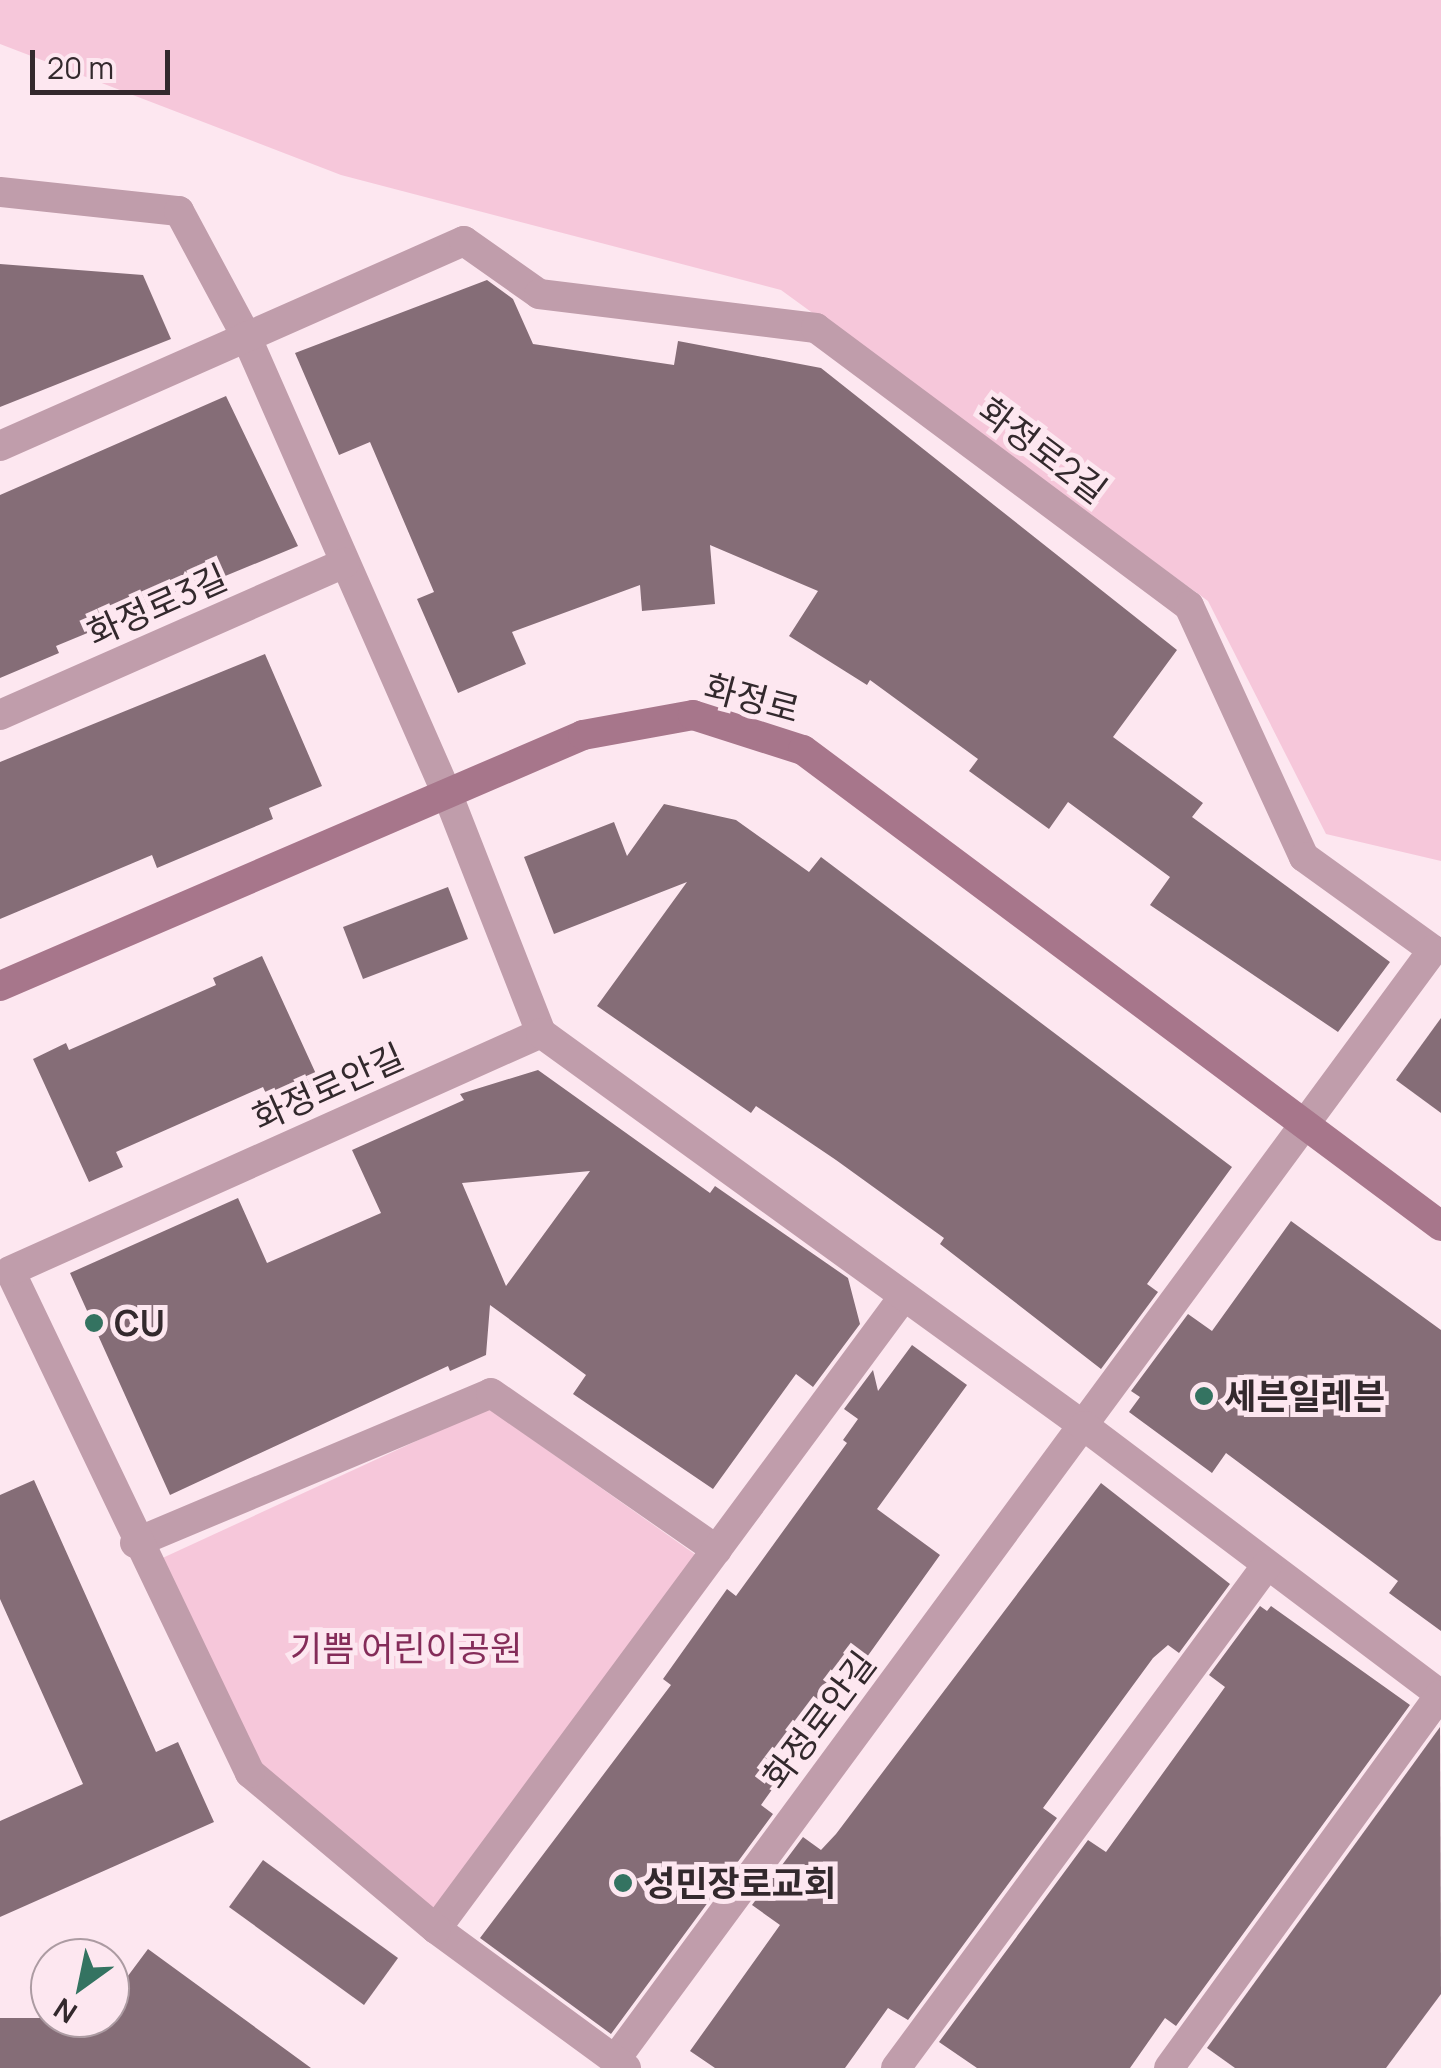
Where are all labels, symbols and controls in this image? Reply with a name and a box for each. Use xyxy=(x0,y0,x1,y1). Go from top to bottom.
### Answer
scale bar xyxy=(35,30,175,92)
text: 20 m xyxy=(47,47,114,88)
street label: 화정로2길 xyxy=(971,388,1115,512)
street label: 화정로3길 xyxy=(81,556,233,654)
street label: 화정로 xyxy=(700,665,804,731)
street label: 화정로안길 xyxy=(246,1035,410,1139)
place label: CU xyxy=(114,1302,165,1344)
marker: CU xyxy=(83,1312,105,1334)
place label: 세븐일레븐 xyxy=(1224,1375,1385,1417)
marker: 세븐일레븐 xyxy=(1193,1385,1215,1407)
park label: 기쁨 어린이공원 xyxy=(290,1627,522,1669)
street label: 화정로안길 xyxy=(754,1643,884,1797)
place label: 성민장로교회 xyxy=(643,1862,836,1904)
marker: 성민장로교회 xyxy=(612,1872,634,1894)
north arrow xyxy=(30,1938,130,2038)
text: N xyxy=(46,1990,84,2033)

